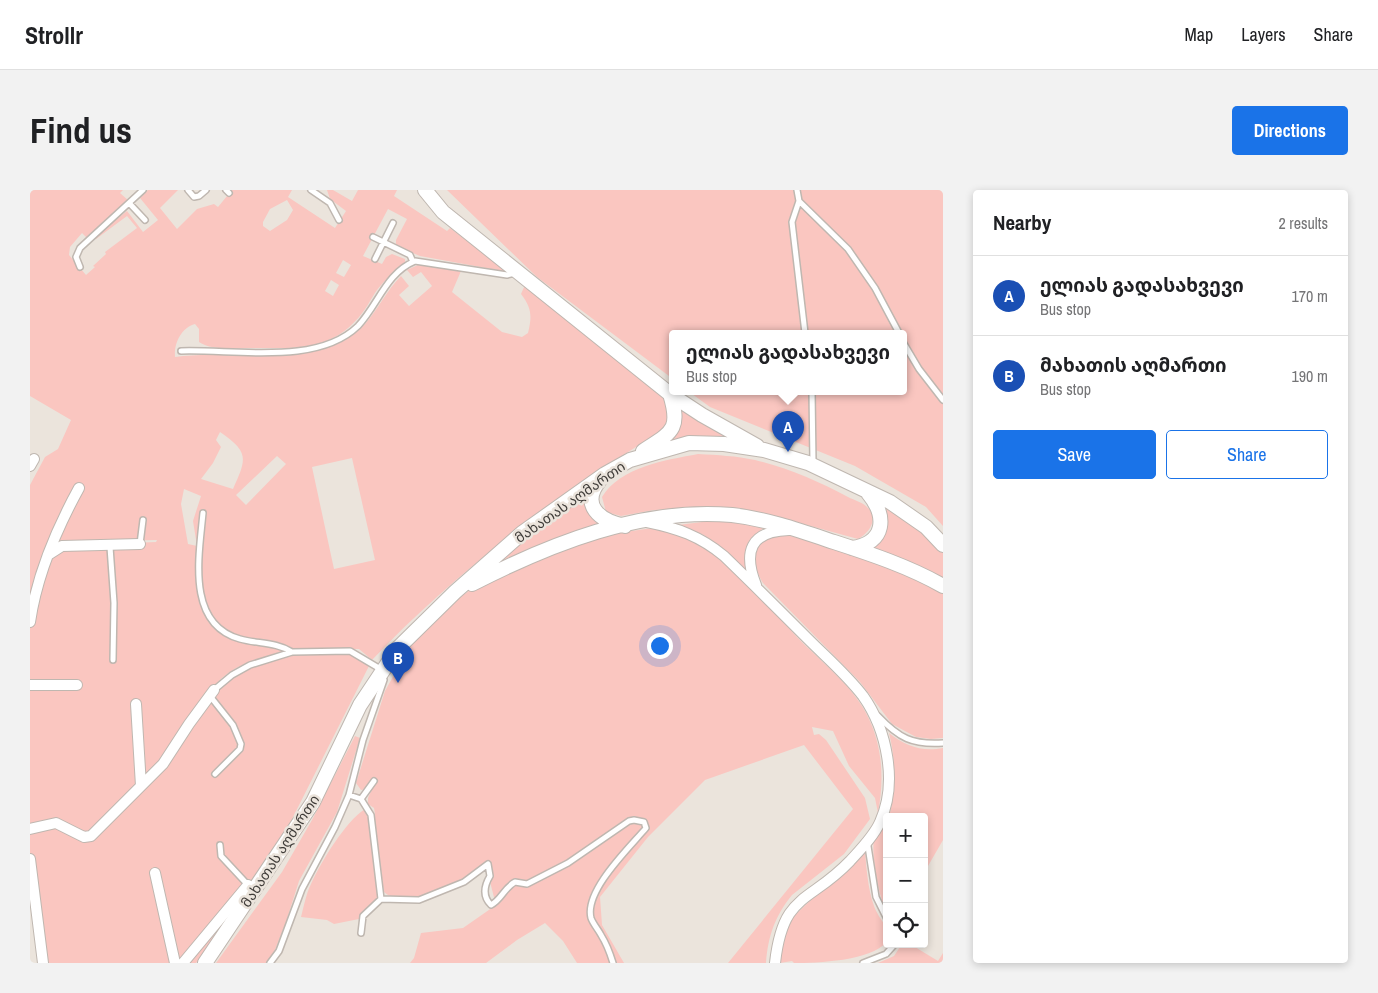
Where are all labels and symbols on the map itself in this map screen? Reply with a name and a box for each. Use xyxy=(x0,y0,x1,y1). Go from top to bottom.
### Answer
pin: A xyxy=(772,411,804,452)
street label: მახათას აღმართი xyxy=(511,457,629,547)
your location xyxy=(647,633,673,659)
pin: B xyxy=(382,642,414,683)
street label: მახათას აღმართი xyxy=(237,791,323,911)

